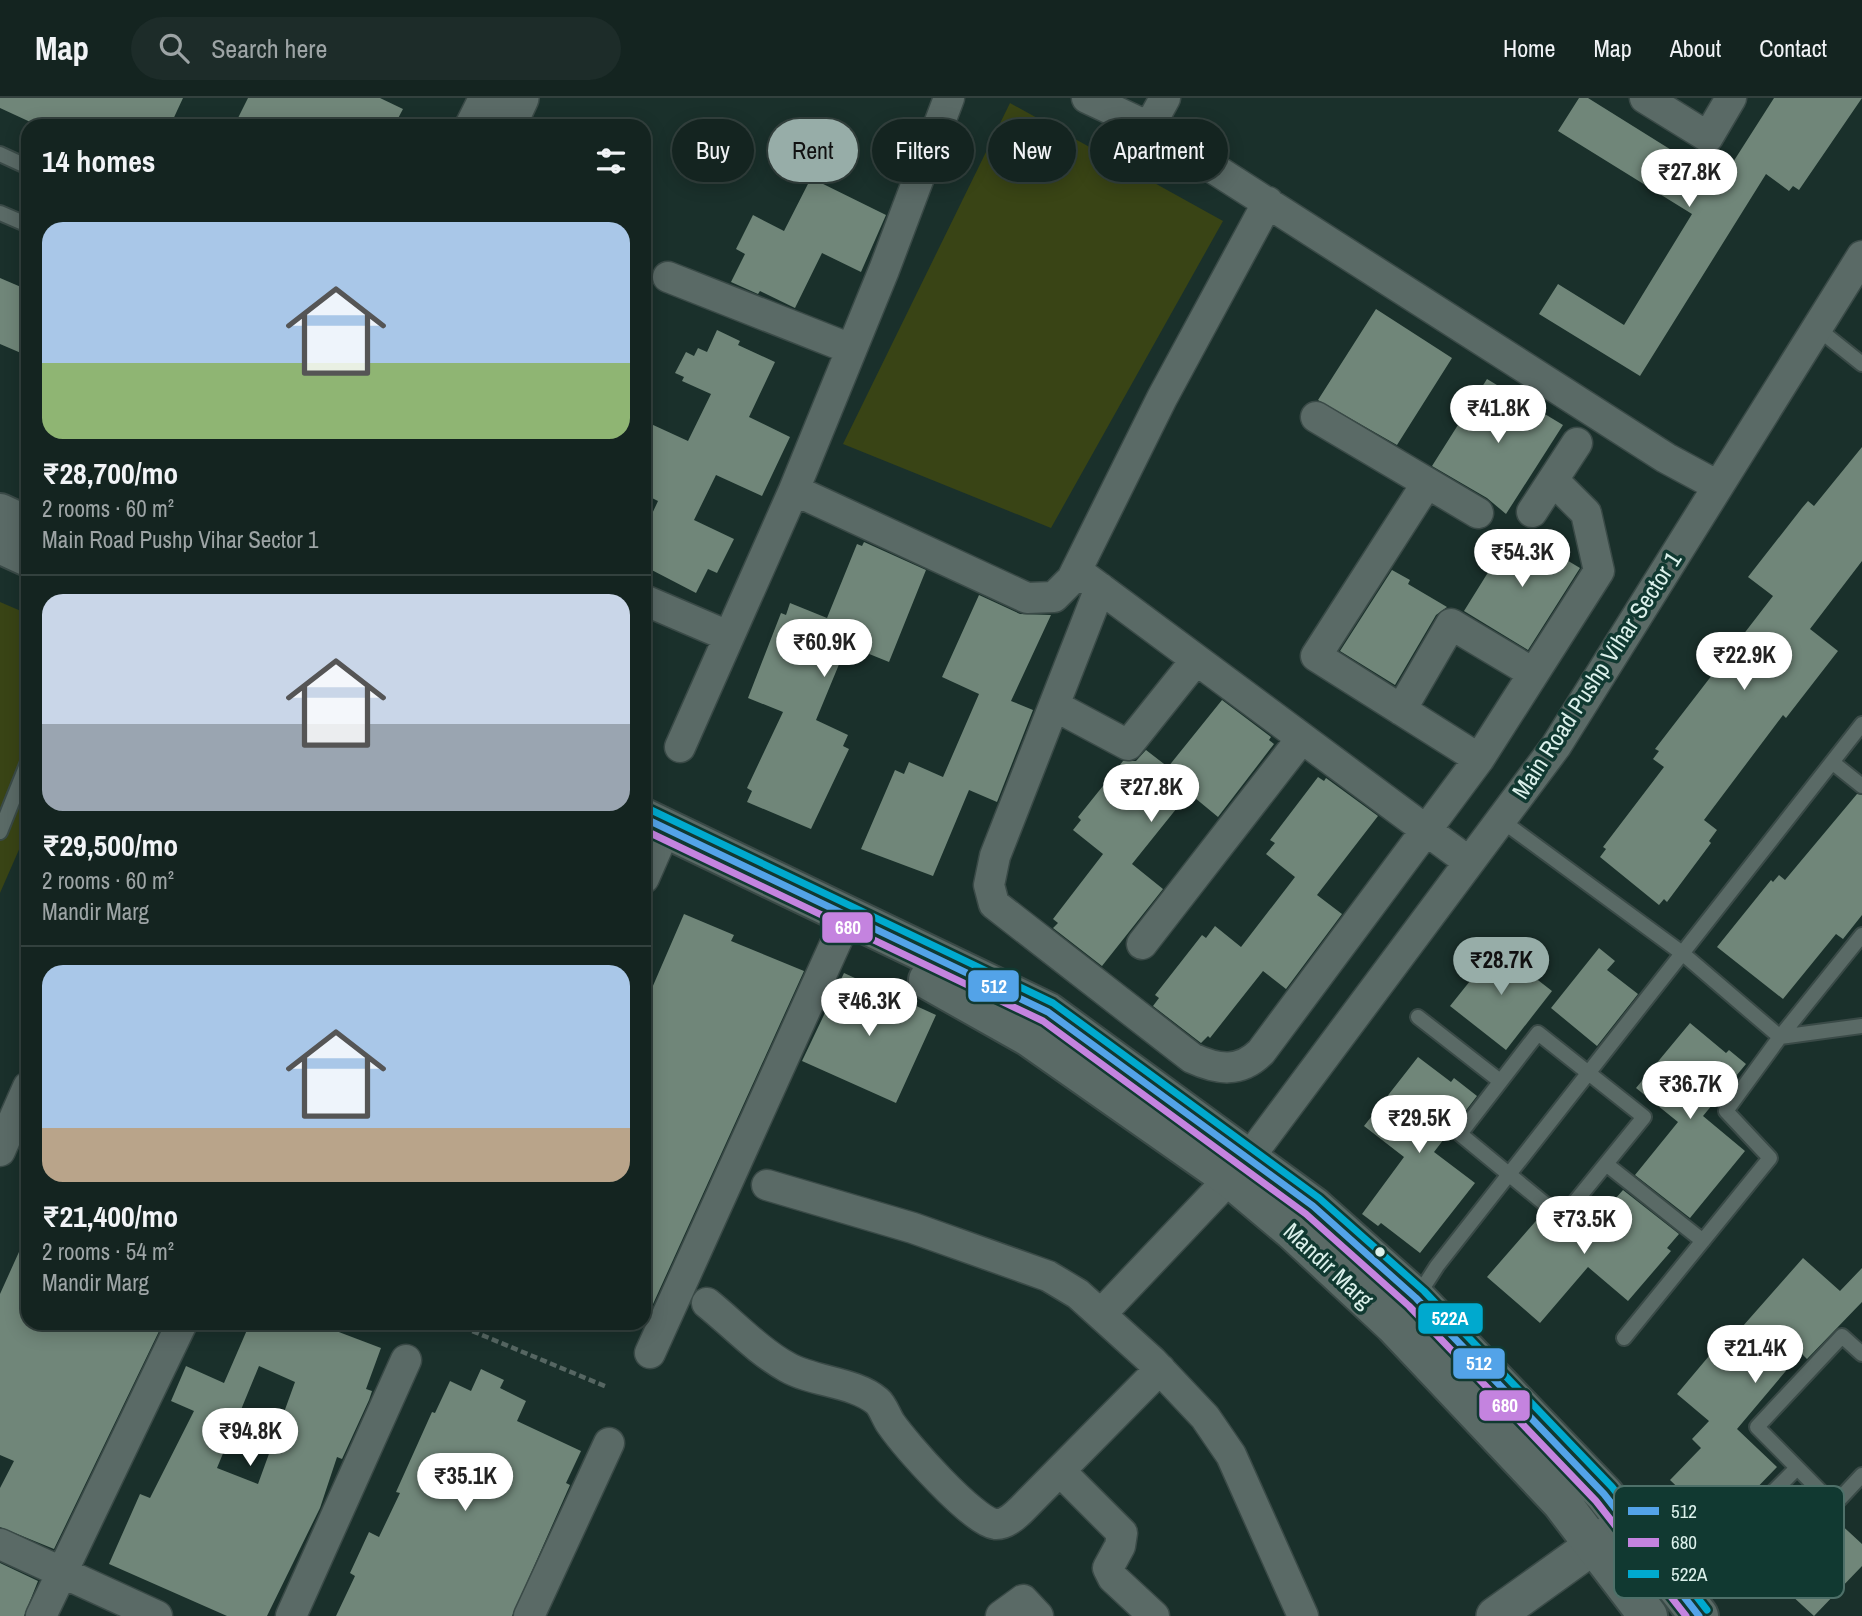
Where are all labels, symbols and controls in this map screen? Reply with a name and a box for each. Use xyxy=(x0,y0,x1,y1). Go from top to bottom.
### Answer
search box xyxy=(131,17,621,80)
text: Map xyxy=(35,26,89,70)
icon: search xyxy=(155,29,193,67)
text: Search here xyxy=(211,31,327,66)
text: Home xyxy=(1503,32,1555,64)
text: Map xyxy=(1593,32,1632,64)
text: About xyxy=(1670,32,1721,64)
text: Contact xyxy=(1759,32,1827,64)
chip: Buy xyxy=(672,119,754,182)
chip: Rent xyxy=(768,119,858,182)
chip: Filters xyxy=(872,119,974,182)
chip: New xyxy=(988,119,1076,182)
chip: Apartment xyxy=(1090,119,1228,182)
text: 14 homes xyxy=(42,141,156,181)
icon: filters xyxy=(592,142,630,180)
pin: ₹27.8K xyxy=(1632,150,1746,209)
text: ₹27.8K xyxy=(1657,156,1721,187)
icon: home xyxy=(273,268,399,394)
pin: ₹41.8K xyxy=(1441,386,1555,445)
text: ₹41.8K xyxy=(1466,392,1530,423)
text: ₹28,700/mo xyxy=(42,453,178,493)
text: 2 rooms · 60 m² xyxy=(42,493,174,524)
text: Main Road Pushp Vihar Sector 1 xyxy=(42,524,318,555)
pin: ₹54.3K xyxy=(1465,530,1579,589)
text: ₹54.3K xyxy=(1490,536,1554,567)
street label: Main Road Pushp Vihar Sector 1 xyxy=(1504,545,1688,805)
pin: ₹60.9K xyxy=(767,620,881,679)
text: ₹60.9K xyxy=(792,626,856,657)
pin: ₹22.9K xyxy=(1687,632,1801,692)
text: ₹22.9K xyxy=(1712,639,1776,670)
icon: home xyxy=(273,640,399,766)
pin: ₹27.8K xyxy=(1094,764,1208,824)
text: ₹27.8K xyxy=(1119,771,1183,802)
text: ₹29,500/mo xyxy=(42,825,178,865)
text: 2 rooms · 60 m² xyxy=(42,865,174,896)
text: Mandir Marg xyxy=(42,896,149,927)
line badge: 680 xyxy=(821,911,874,944)
text: 680 xyxy=(835,914,861,940)
pin: ₹28.7K xyxy=(1444,937,1558,997)
text: ₹28.7K xyxy=(1469,944,1533,975)
line badge: 512 xyxy=(967,969,1020,1003)
text: 512 xyxy=(981,973,1007,999)
pin: ₹46.3K xyxy=(812,978,926,1038)
text: ₹46.3K xyxy=(837,985,901,1016)
icon: home xyxy=(273,1011,399,1137)
pin: ₹36.7K xyxy=(1633,1062,1747,1121)
text: ₹36.7K xyxy=(1658,1068,1722,1099)
pin: ₹29.5K xyxy=(1362,1096,1476,1155)
text: ₹29.5K xyxy=(1387,1102,1451,1133)
text: ₹21,400/mo xyxy=(42,1196,178,1236)
pin: ₹73.5K xyxy=(1527,1196,1641,1256)
text: ₹73.5K xyxy=(1552,1203,1616,1234)
street label: Mandir Marg xyxy=(1277,1215,1381,1315)
text: 2 rooms · 54 m² xyxy=(42,1236,174,1267)
unlabelled marker xyxy=(1373,1245,1387,1259)
text: Mandir Marg xyxy=(42,1267,149,1298)
line badge: 522A xyxy=(1417,1302,1484,1335)
text: 522A xyxy=(1431,1305,1469,1331)
pin: ₹21.4K xyxy=(1698,1326,1812,1385)
text: ₹21.4K xyxy=(1723,1332,1787,1363)
line badge: 512 xyxy=(1452,1347,1506,1380)
text: 512 xyxy=(1466,1350,1492,1376)
line badge: 680 xyxy=(1478,1389,1531,1422)
text: 680 xyxy=(1492,1392,1518,1418)
pin: ₹94.8K xyxy=(193,1408,307,1468)
text: ₹94.8K xyxy=(218,1415,282,1446)
pin: ₹35.1K xyxy=(408,1454,522,1513)
text: ₹35.1K xyxy=(433,1460,497,1491)
legend xyxy=(1614,1486,1844,1598)
text: 512 xyxy=(1671,1498,1697,1524)
text: 680 xyxy=(1671,1529,1697,1555)
text: 522A xyxy=(1671,1561,1708,1587)

